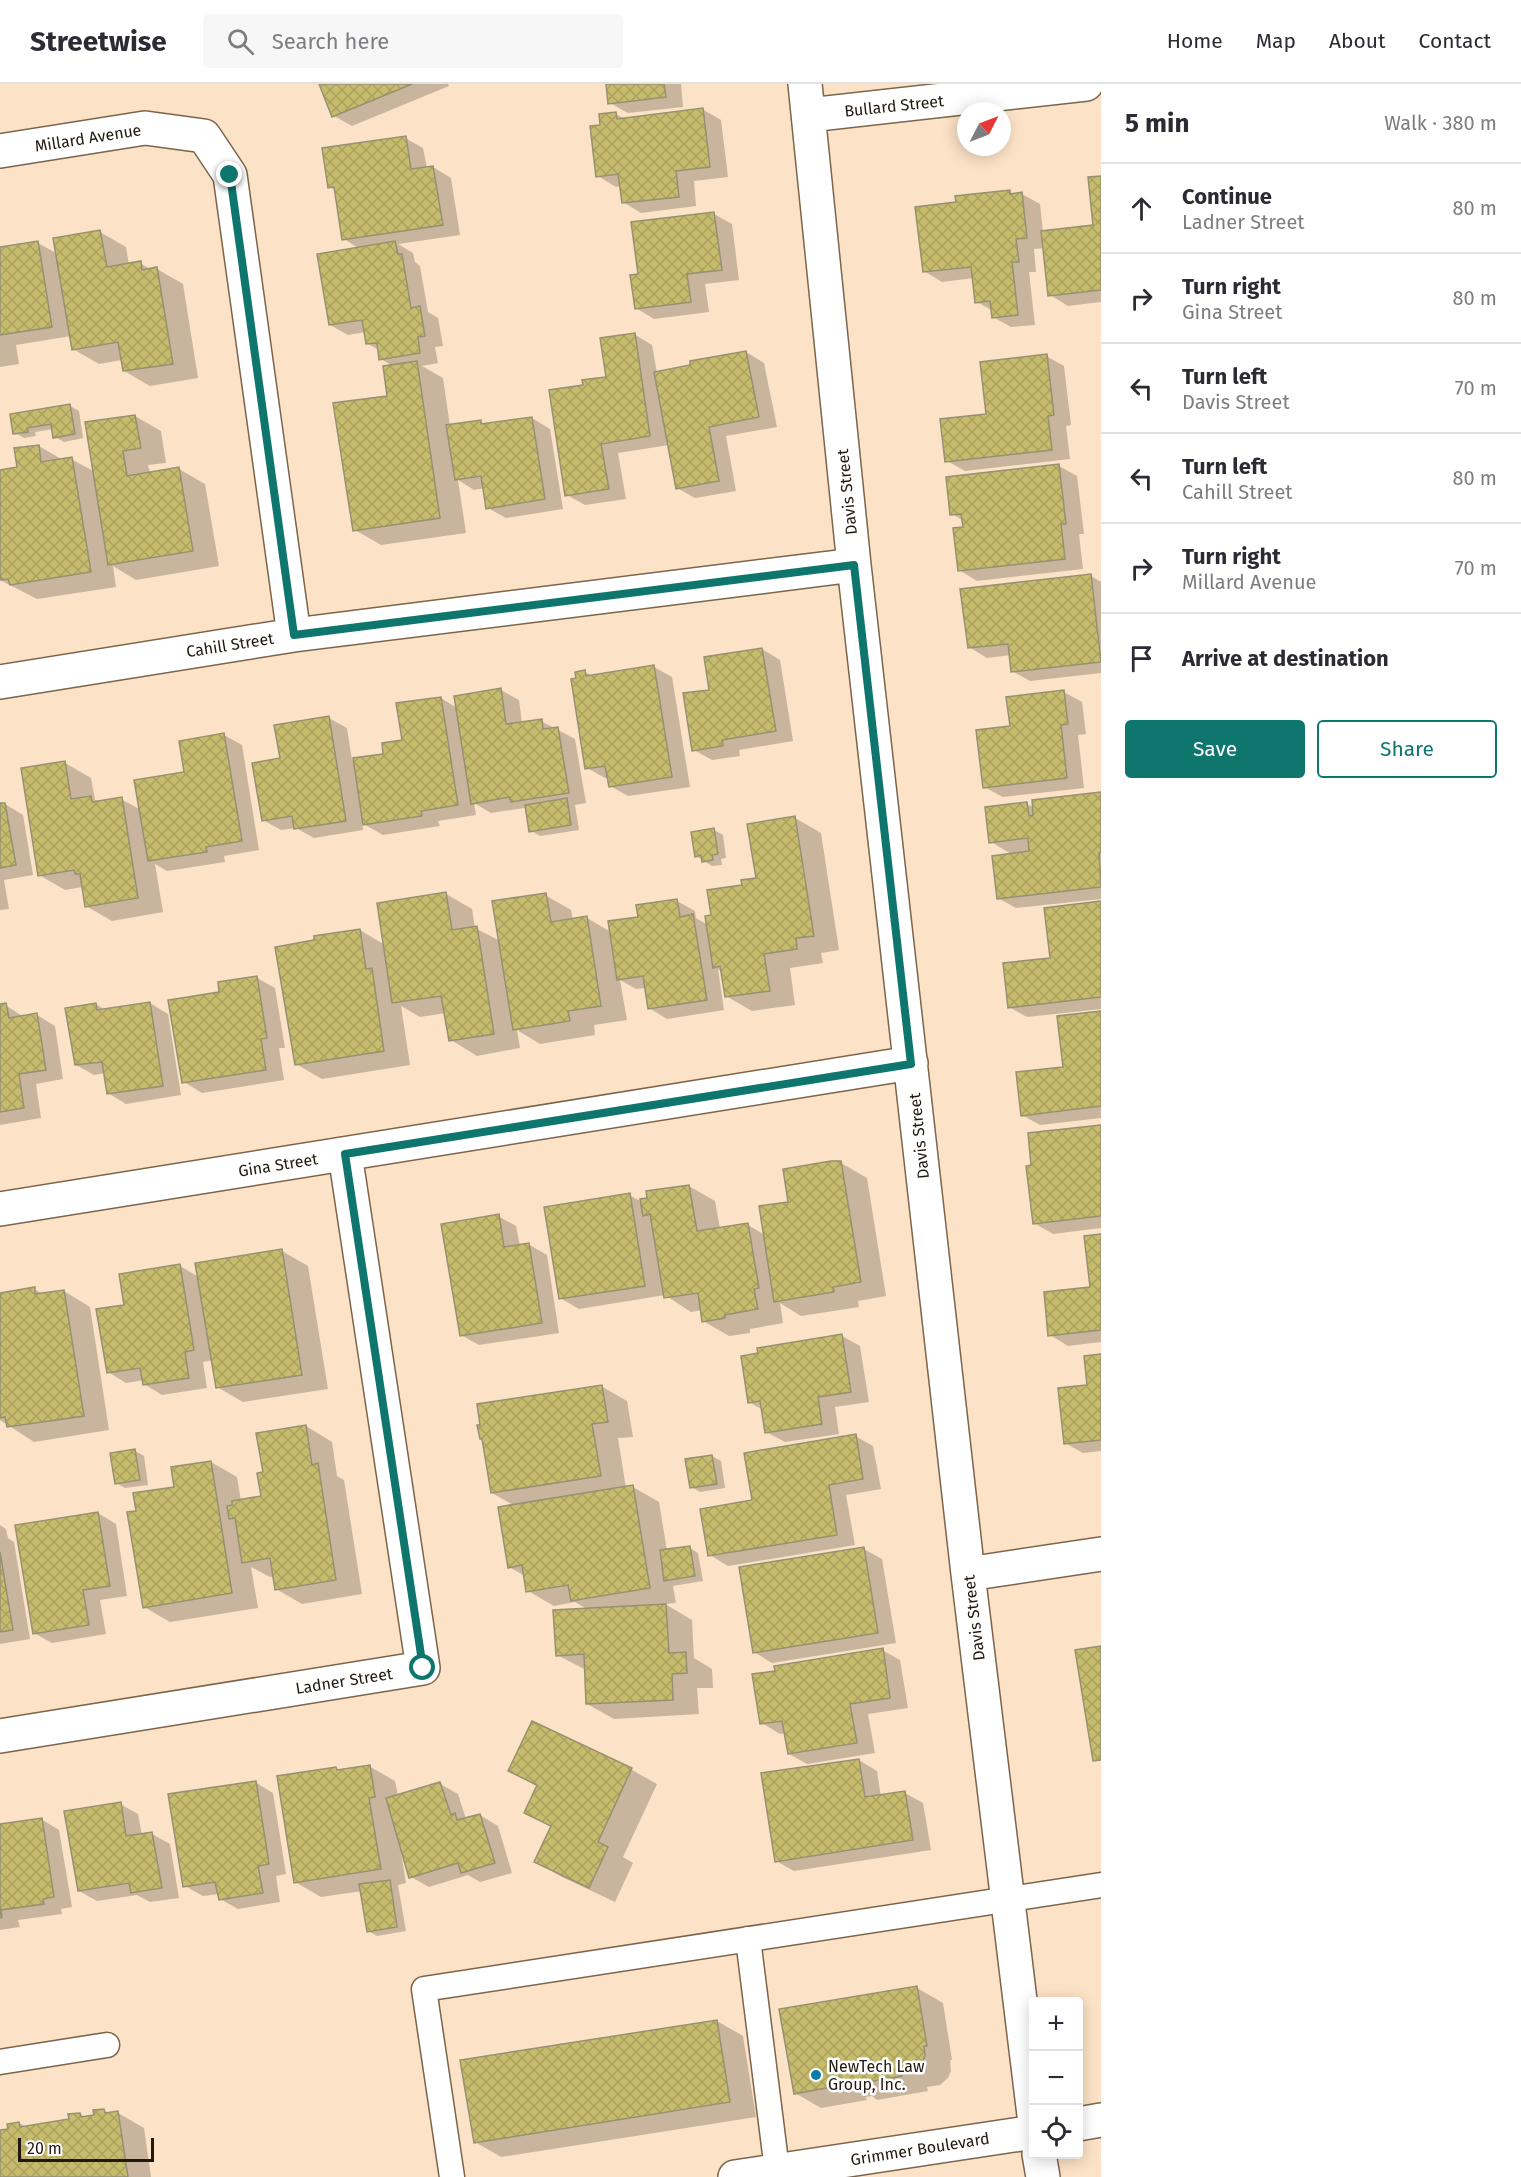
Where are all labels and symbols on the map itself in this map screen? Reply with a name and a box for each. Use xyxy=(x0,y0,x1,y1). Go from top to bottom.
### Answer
street label: Bullard Street xyxy=(843,91,945,121)
north arrow xyxy=(957,102,1011,156)
street label: Millard Avenue xyxy=(33,120,143,156)
route end xyxy=(216,161,242,187)
street label: Davis Street xyxy=(833,448,861,536)
street label: Cahill Street xyxy=(185,629,275,661)
street label: Davis Street xyxy=(905,1092,933,1180)
street label: Gina Street xyxy=(237,1149,319,1181)
street label: Davis Street xyxy=(959,1574,989,1662)
route start xyxy=(409,1654,435,1680)
street label: Ladner Street xyxy=(294,1664,394,1698)
place label: NewTech Law Group, Inc. xyxy=(828,2057,925,2094)
marker: NewTech Law Group, Inc. xyxy=(809,2068,823,2082)
street label: Grimmer Boulevard xyxy=(849,2129,991,2169)
scale bar xyxy=(18,2135,154,2162)

